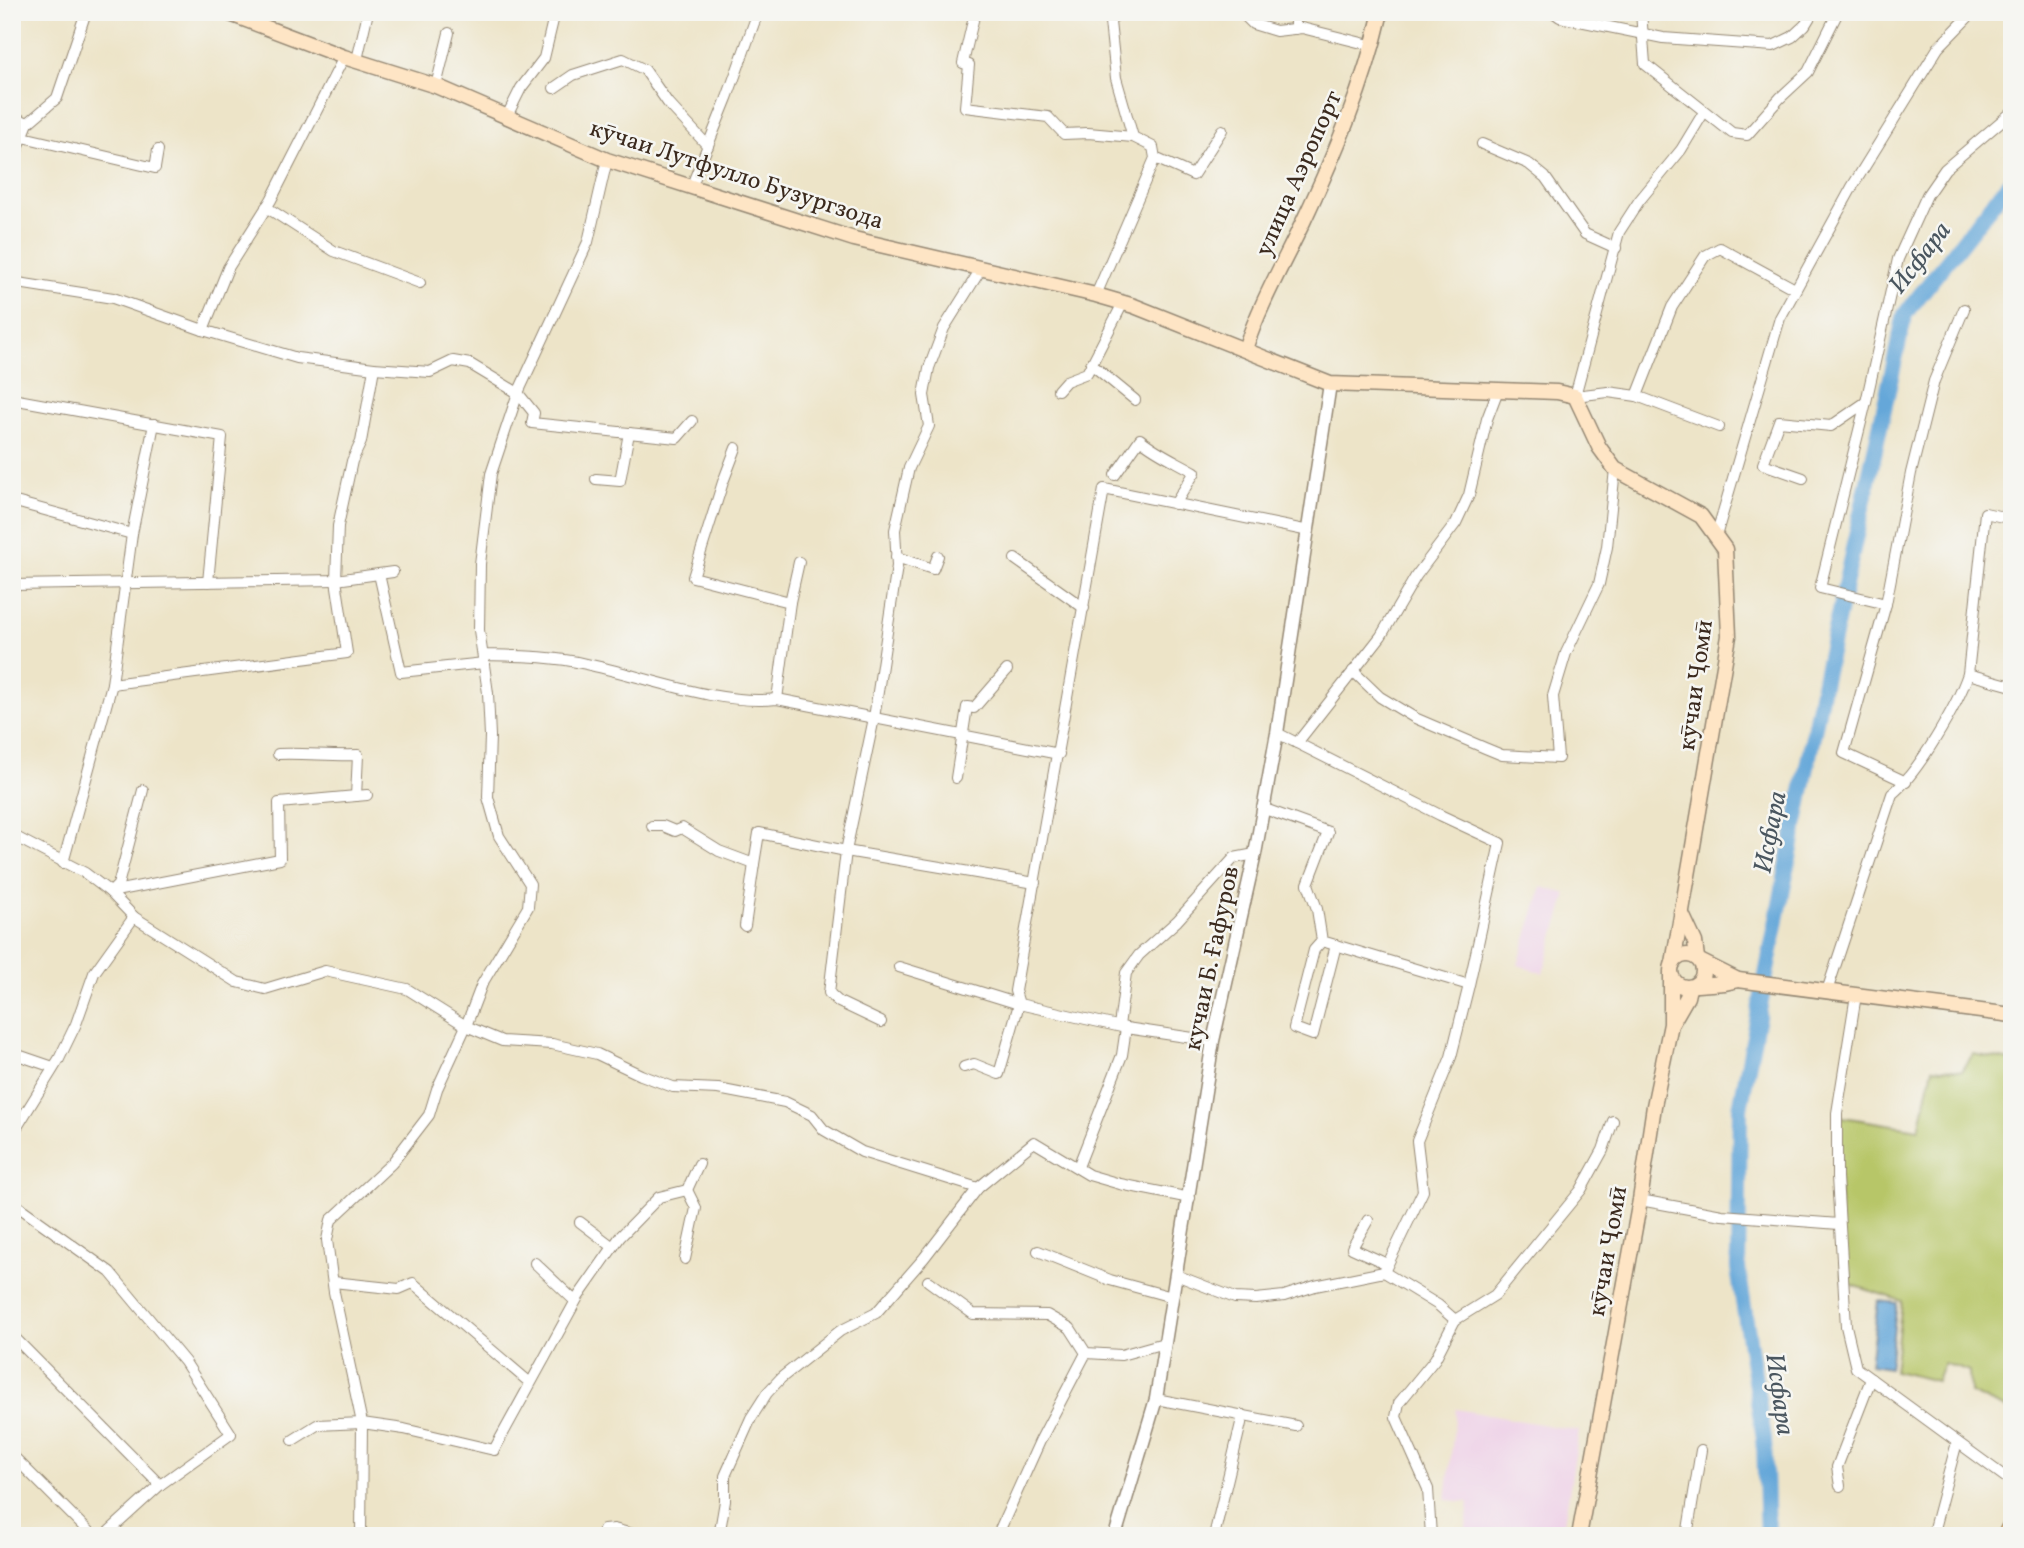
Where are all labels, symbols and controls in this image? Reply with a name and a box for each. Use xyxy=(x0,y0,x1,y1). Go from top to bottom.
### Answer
street label: улица Аэропорт xyxy=(1248,85,1352,262)
street label: кӯчаи Лутфулло Бузургзода xyxy=(585,112,888,240)
water label: Исфара xyxy=(1881,214,1960,302)
street label: кӯчаи Ҷомӣ xyxy=(1671,618,1723,753)
water label: Исфара xyxy=(1745,788,1797,877)
street label: кучаи Б. Ғафуров xyxy=(1177,863,1249,1054)
street label: кӯчаи Ҷомӣ xyxy=(1581,1184,1637,1319)
water label: Исфара xyxy=(1755,1351,1803,1438)

